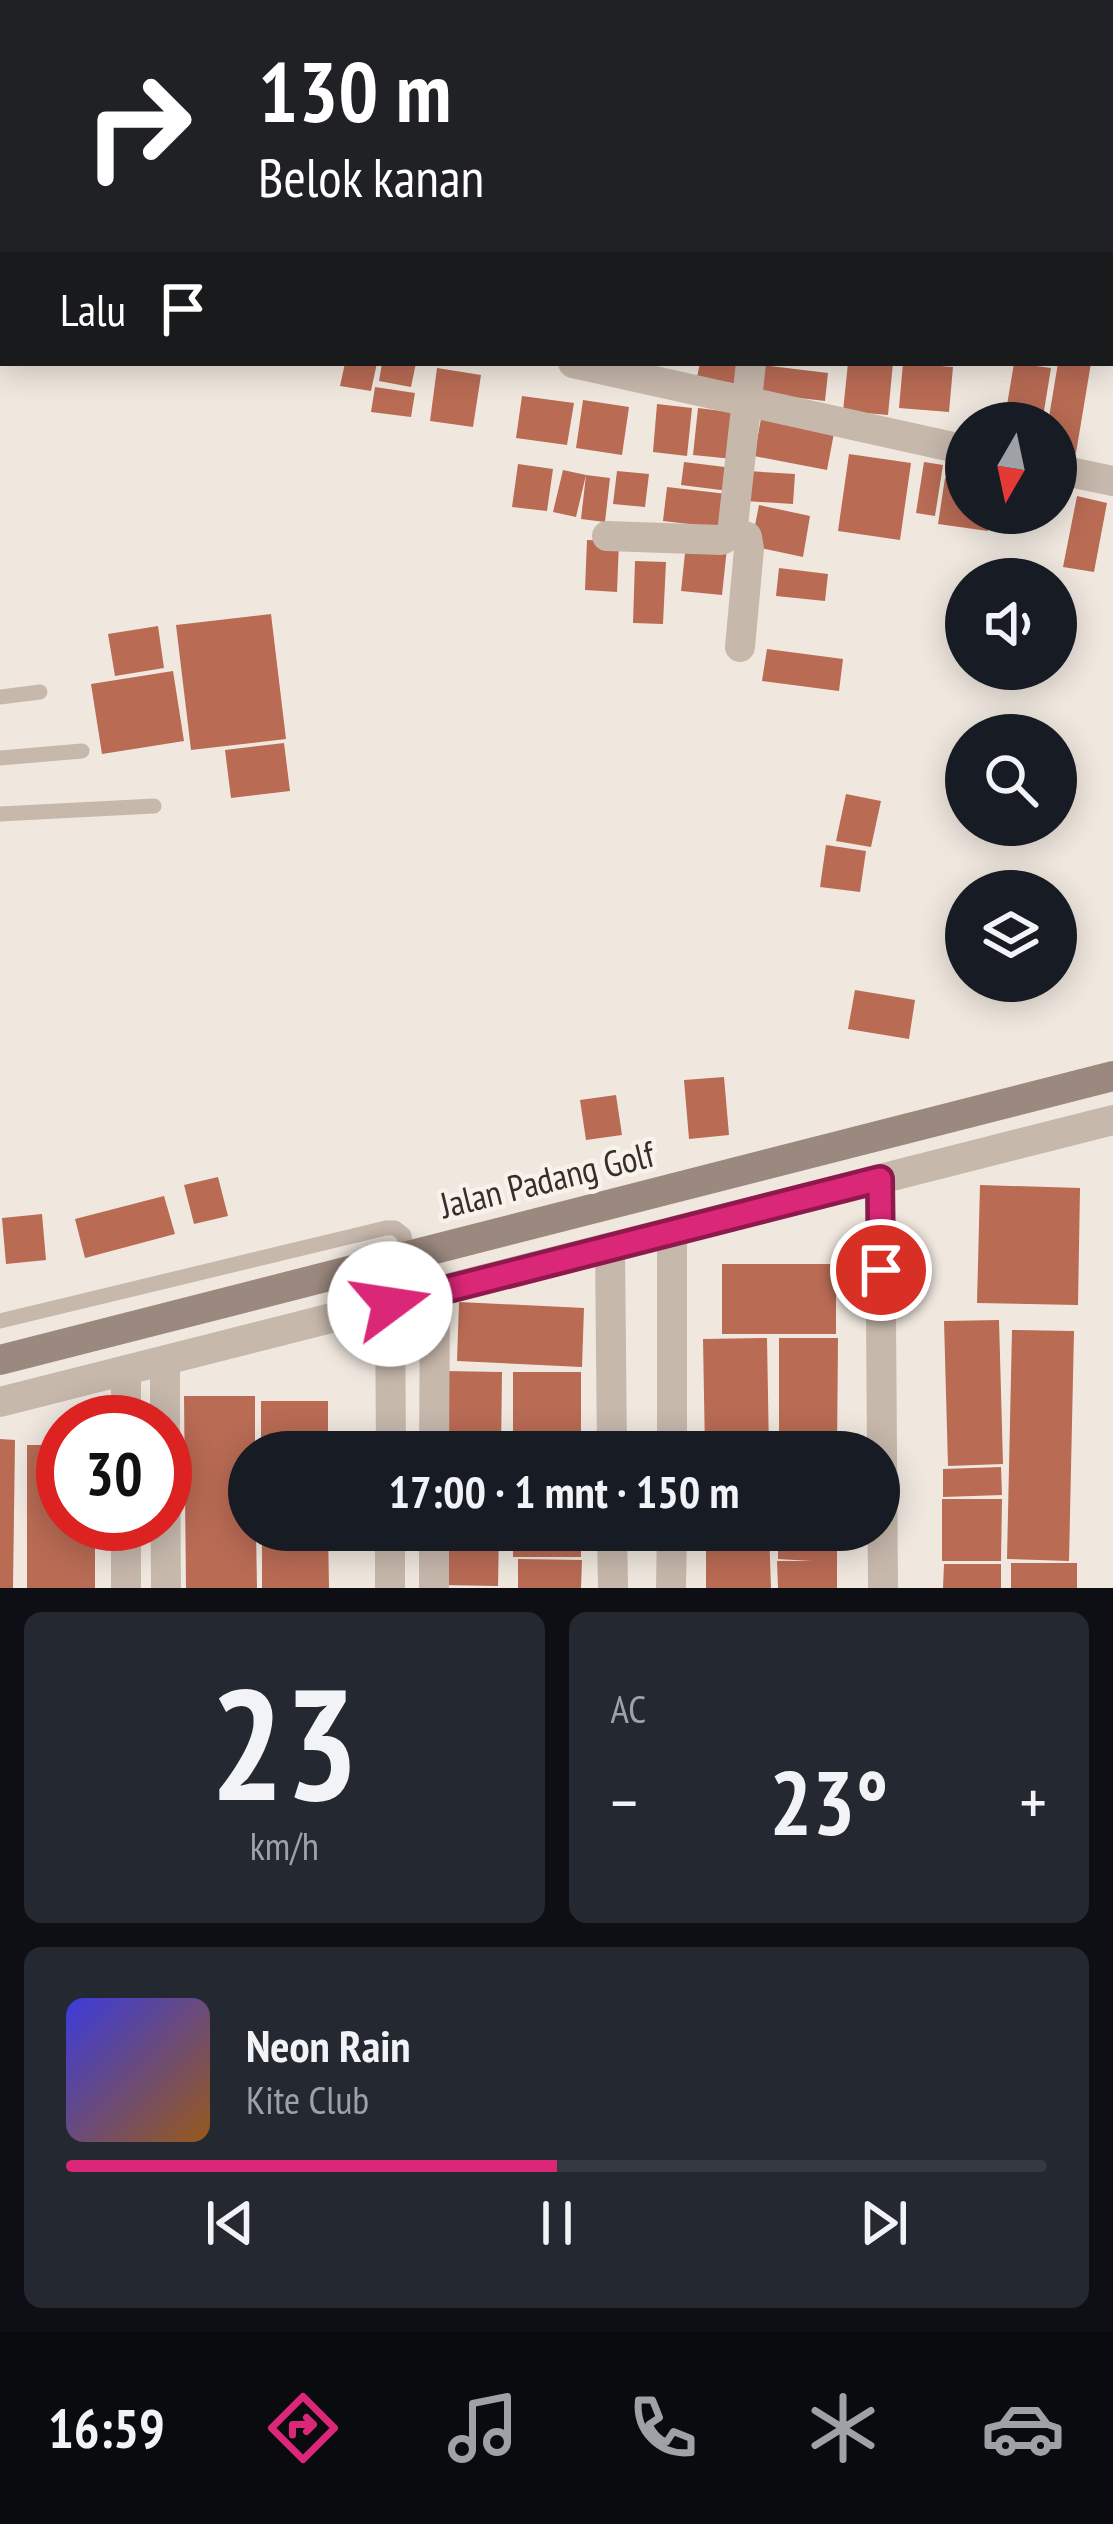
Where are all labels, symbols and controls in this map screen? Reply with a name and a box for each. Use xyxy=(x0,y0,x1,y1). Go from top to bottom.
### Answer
text: 130 m xyxy=(258,36,451,145)
icon: right xyxy=(60,48,216,204)
text: Belok kanan xyxy=(258,142,484,212)
icon: arrive xyxy=(150,276,216,342)
text: Lalu xyxy=(60,280,126,338)
north arrow xyxy=(945,402,1077,534)
map controls xyxy=(945,402,1077,1002)
button: sound xyxy=(945,558,1077,690)
button: search xyxy=(945,714,1077,846)
button: layers xyxy=(945,870,1077,1002)
street label: Jalan Padang Golf xyxy=(434,1129,661,1229)
pin xyxy=(830,1219,932,1321)
icon: arrive xyxy=(848,1237,914,1303)
position arrow xyxy=(327,1241,453,1367)
speed limit sign: 30 xyxy=(36,1395,192,1551)
text: 17:00 · 1 mnt · 150 m xyxy=(389,1462,739,1520)
text: 23 xyxy=(210,1641,359,1843)
text: AC xyxy=(611,1683,646,1734)
text: 23° xyxy=(769,1743,888,1860)
text: − xyxy=(611,1759,638,1844)
text: + xyxy=(1020,1759,1047,1844)
text: km/h xyxy=(250,1820,319,1871)
text: Neon Rain xyxy=(246,2016,411,2074)
text: Kite Club xyxy=(246,2074,369,2125)
icon: previous xyxy=(197,2190,263,2256)
icon: pause xyxy=(524,2190,590,2256)
icon: next xyxy=(851,2190,917,2256)
icon: directions xyxy=(261,2386,345,2470)
icon: music xyxy=(441,2386,525,2470)
icon: phone xyxy=(621,2386,705,2470)
icon: climate xyxy=(801,2386,885,2470)
icon: car xyxy=(981,2386,1065,2470)
text: 16:59 xyxy=(48,2393,165,2463)

